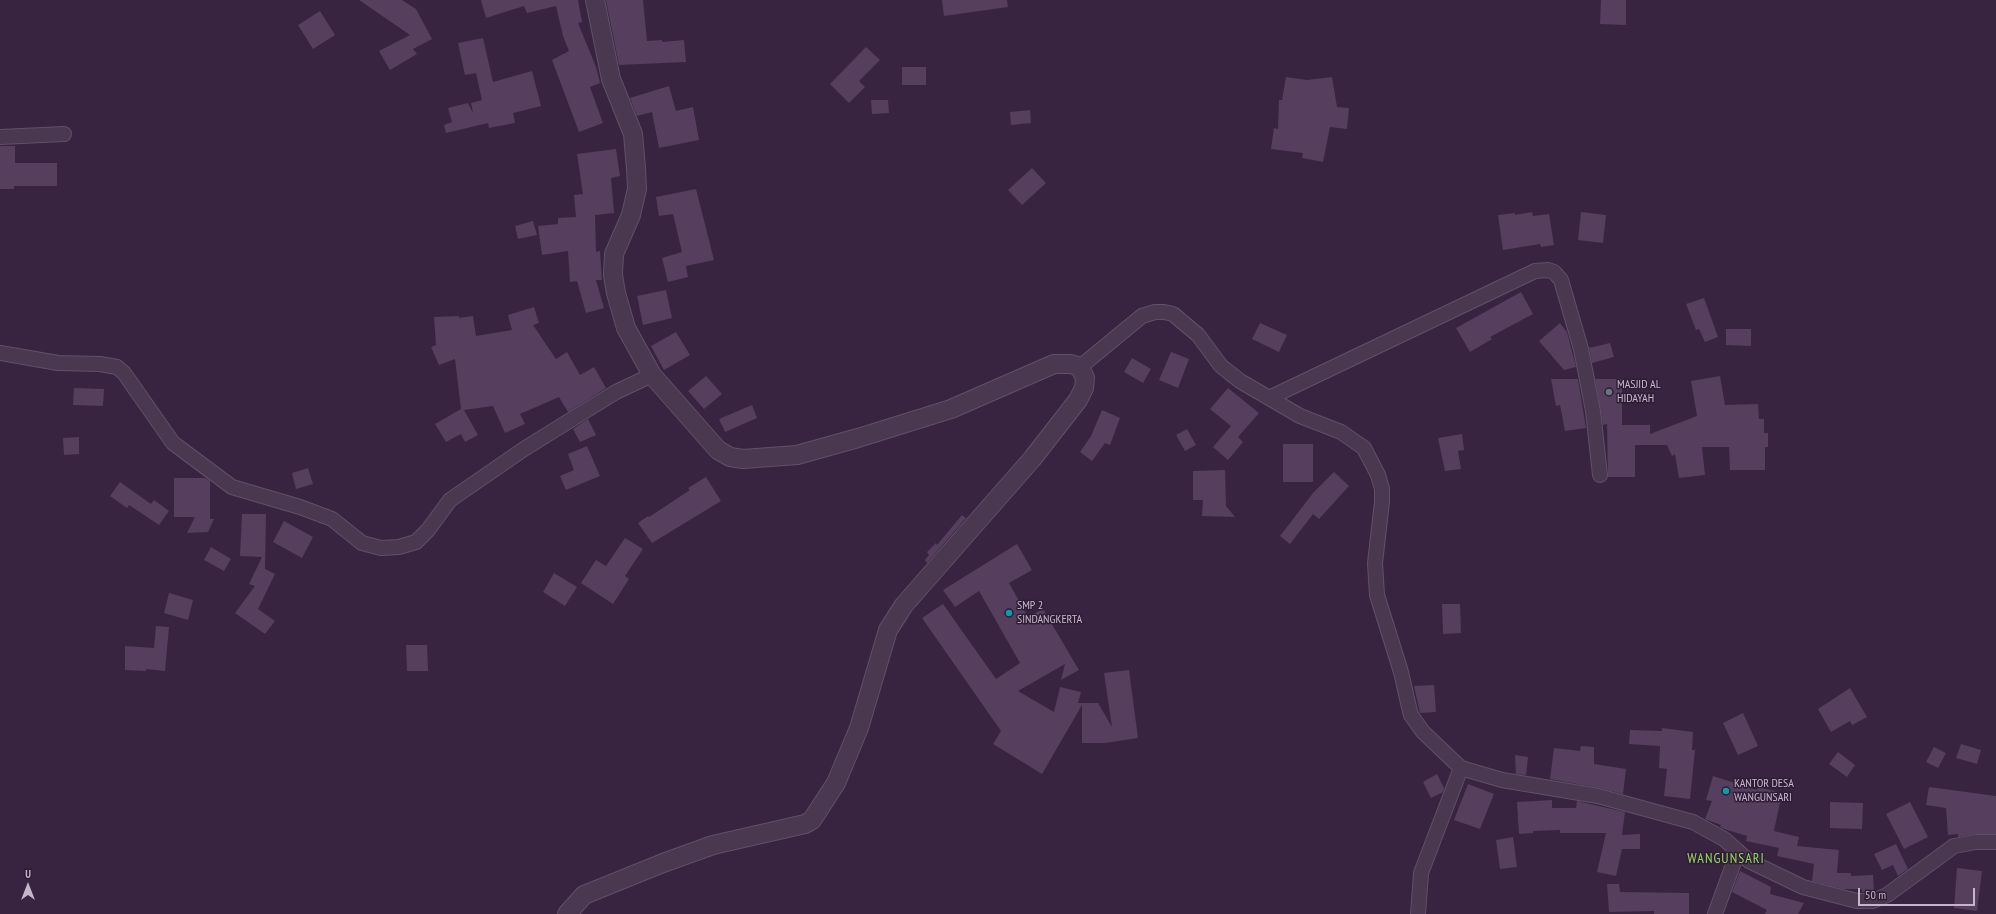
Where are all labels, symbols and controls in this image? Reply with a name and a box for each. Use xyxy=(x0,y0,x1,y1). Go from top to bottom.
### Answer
place label: MASJID AL HIDAYAH xyxy=(1617,378,1661,406)
marker: MASJID AL HIDAYAH xyxy=(1604,387,1614,397)
place label: SMP 2 SINDANGKERTA xyxy=(1017,599,1082,627)
marker: SMP 2 SINDANGKERTA xyxy=(1004,608,1014,618)
place label: KANTOR DESA WANGUNSARI xyxy=(1734,777,1794,805)
marker: KANTOR DESA WANGUNSARI xyxy=(1721,786,1731,796)
district label: WANGUNSARI xyxy=(1687,851,1765,867)
north arrow xyxy=(8,866,48,906)
text: U xyxy=(25,867,31,881)
scale bar xyxy=(1860,880,1977,906)
text: 50 m xyxy=(1865,887,1886,902)

